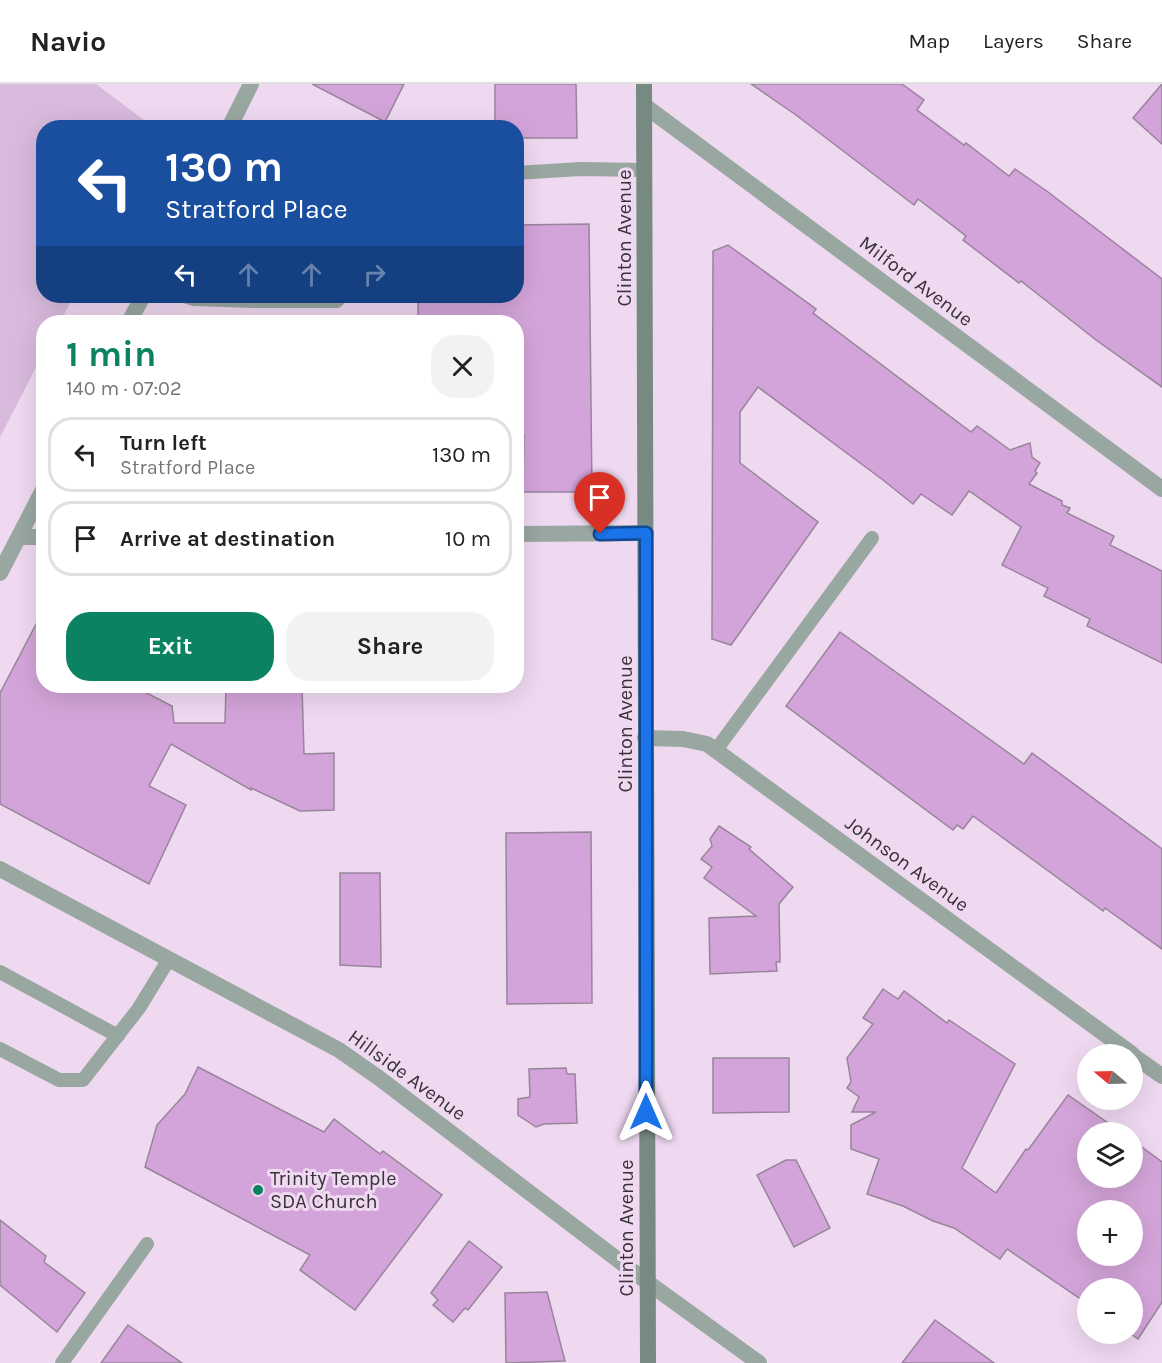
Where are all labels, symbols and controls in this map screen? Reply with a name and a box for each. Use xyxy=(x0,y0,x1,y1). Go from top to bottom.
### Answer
text: Navio xyxy=(30,25,106,58)
text: Map xyxy=(908,29,950,53)
text: Layers xyxy=(983,29,1044,53)
text: Share xyxy=(1077,29,1132,53)
text: 130 m xyxy=(165,142,283,192)
icon: left xyxy=(66,144,144,222)
street label: Clinton Avenue xyxy=(613,170,636,306)
text: Stratford Place xyxy=(165,193,348,225)
street label: Milford Avenue xyxy=(855,231,977,331)
icon: left xyxy=(169,258,202,291)
icon: ahead xyxy=(232,258,265,291)
icon: ahead xyxy=(295,258,328,291)
icon: right xyxy=(358,258,391,291)
text: 1 min xyxy=(66,333,156,375)
button: close xyxy=(431,335,494,398)
text: 140 m · 07:02 xyxy=(66,377,182,400)
text: Turn left xyxy=(120,430,207,456)
icon: left xyxy=(69,438,102,471)
text: 130 m xyxy=(432,442,491,468)
text: Stratford Place xyxy=(120,456,255,479)
pin xyxy=(574,472,625,534)
icon: arrive xyxy=(583,481,616,514)
icon: arrive xyxy=(69,522,102,555)
text: Arrive at destination xyxy=(120,526,335,552)
text: 10 m xyxy=(445,526,491,552)
button: Exit xyxy=(66,612,274,681)
button: Share xyxy=(286,612,494,681)
street label: Clinton Avenue xyxy=(614,656,637,792)
street label: Johnson Avenue xyxy=(841,811,973,917)
street label: Hillside Avenue xyxy=(344,1025,470,1125)
north arrow xyxy=(1077,1044,1143,1110)
map controls xyxy=(1077,1044,1143,1344)
position arrow xyxy=(614,1080,678,1144)
button: layers xyxy=(1077,1122,1143,1188)
street label: Clinton Avenue xyxy=(615,1160,638,1296)
place label: Trinity Temple SDA Church xyxy=(270,1167,396,1213)
marker: Trinity Temple SDA Church xyxy=(251,1183,265,1197)
button: + xyxy=(1077,1200,1143,1266)
button: − xyxy=(1077,1278,1143,1344)

